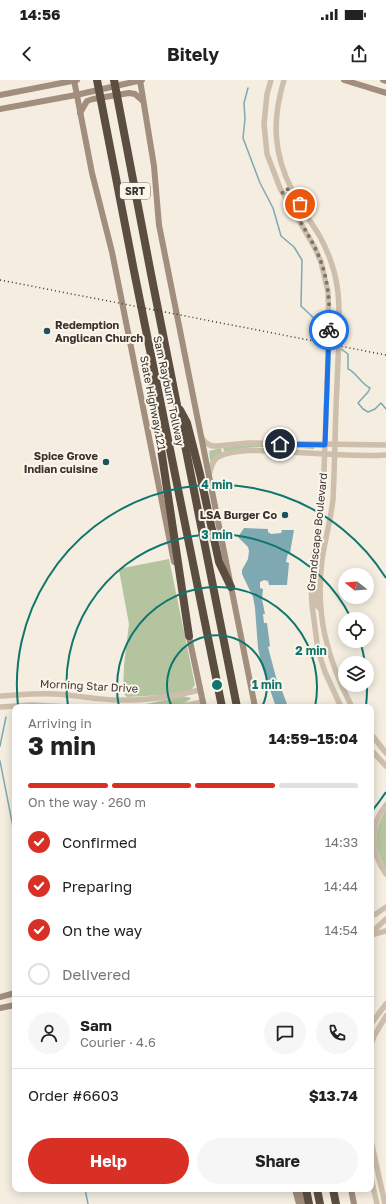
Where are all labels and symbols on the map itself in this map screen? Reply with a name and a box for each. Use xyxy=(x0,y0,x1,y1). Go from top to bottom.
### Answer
road number: SRT xyxy=(120,183,150,199)
pin xyxy=(283,187,317,221)
courier xyxy=(309,310,349,350)
place label: Redemption Anglican Church xyxy=(55,318,143,344)
marker: Redemption Anglican Church xyxy=(42,326,52,336)
street label: Sam Rayburn Tollway xyxy=(151,334,188,447)
street label: State Highway 121 xyxy=(138,354,169,451)
pin xyxy=(263,427,297,461)
place label: Spice Grove Indian cuisine xyxy=(24,449,98,475)
marker: Spice Grove Indian cuisine xyxy=(101,457,111,467)
street label: Grandscape Boulevard xyxy=(304,472,329,592)
text: 4 min xyxy=(201,477,233,492)
place label: LSA Burger Co xyxy=(200,508,277,521)
marker: LSA Burger Co xyxy=(280,510,290,520)
text: 3 min xyxy=(201,527,233,542)
north arrow xyxy=(338,568,374,604)
text: 2 min xyxy=(295,643,327,658)
street label: Morning Star Drive xyxy=(40,676,138,695)
text: 1 min xyxy=(252,677,282,692)
centre of rings xyxy=(210,678,224,692)

